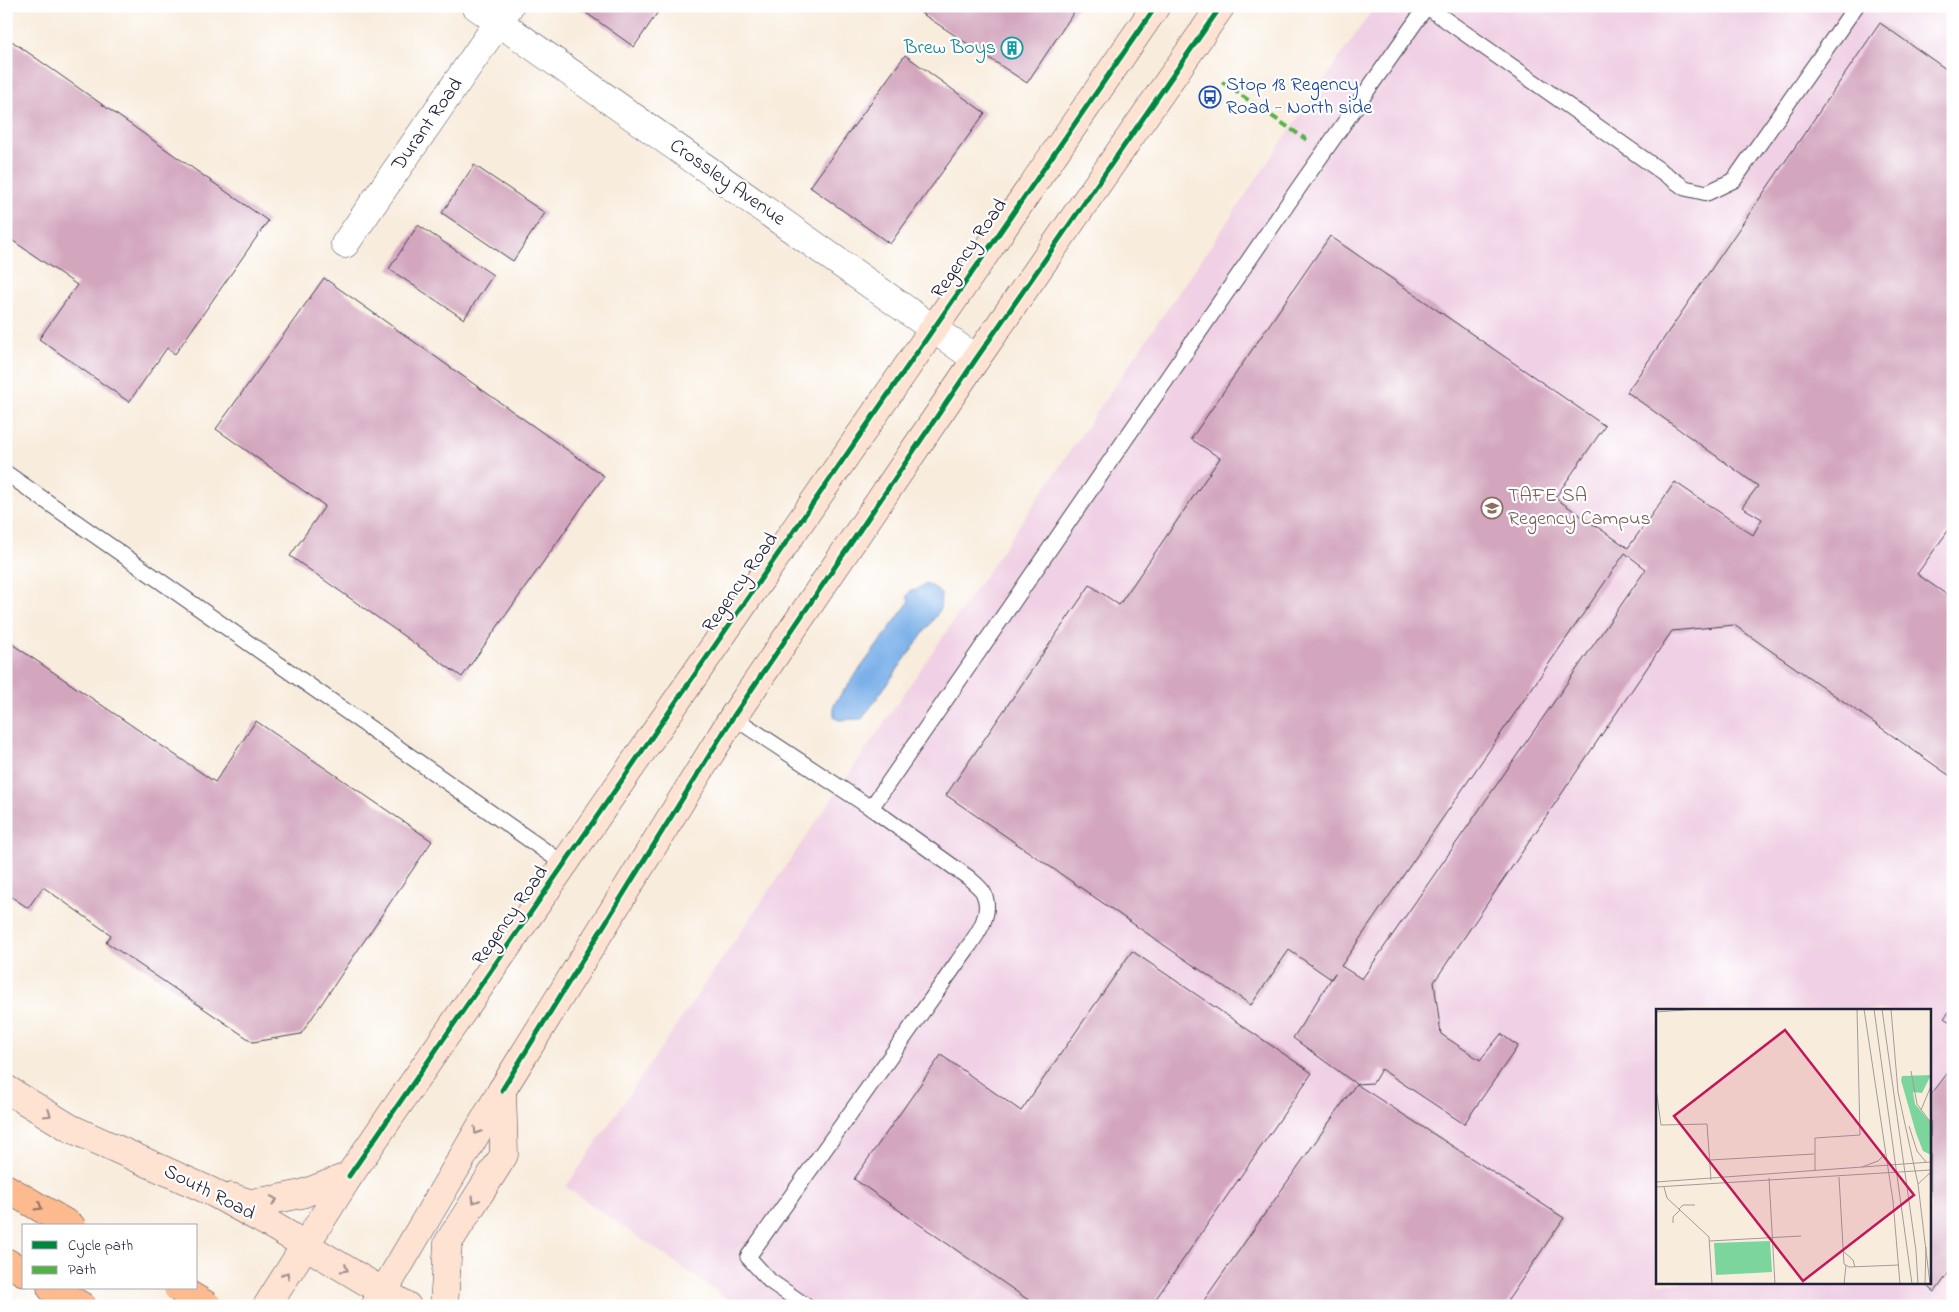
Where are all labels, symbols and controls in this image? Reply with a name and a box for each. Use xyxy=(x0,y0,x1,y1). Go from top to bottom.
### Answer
place label: Brew Boys xyxy=(903,34,996,63)
building icon: Brew Boys xyxy=(1000,36,1024,60)
place label: Stop 18 Regency Road - North side xyxy=(1226,71,1372,123)
street label: Durant Road xyxy=(385,72,471,178)
bus stop icon: Stop 18 Regency Road - North side xyxy=(1198,85,1222,109)
street label: Crossley Avenue xyxy=(663,132,791,234)
street label: Regency Road xyxy=(925,193,1016,306)
place label: TAFE SA Regency Campus xyxy=(1508,482,1651,535)
school or university icon: TAFE SA Regency Campus xyxy=(1480,496,1504,520)
street label: Regency Road xyxy=(696,527,787,640)
street label: Regency Road xyxy=(466,860,557,973)
inset map xyxy=(1656,1009,1932,1284)
one-way arrow xyxy=(42,1108,51,1118)
one-way arrow xyxy=(474,1126,484,1135)
street label: South Road xyxy=(158,1158,260,1228)
one-way arrow xyxy=(270,1195,278,1205)
one-way arrow xyxy=(472,1195,481,1204)
one-way arrow xyxy=(33,1201,42,1211)
legend xyxy=(22,1224,198,1290)
text: Cycle path xyxy=(68,1235,133,1258)
text: Path xyxy=(68,1259,96,1281)
one-way arrow xyxy=(339,1262,348,1272)
one-way arrow xyxy=(280,1272,290,1281)

